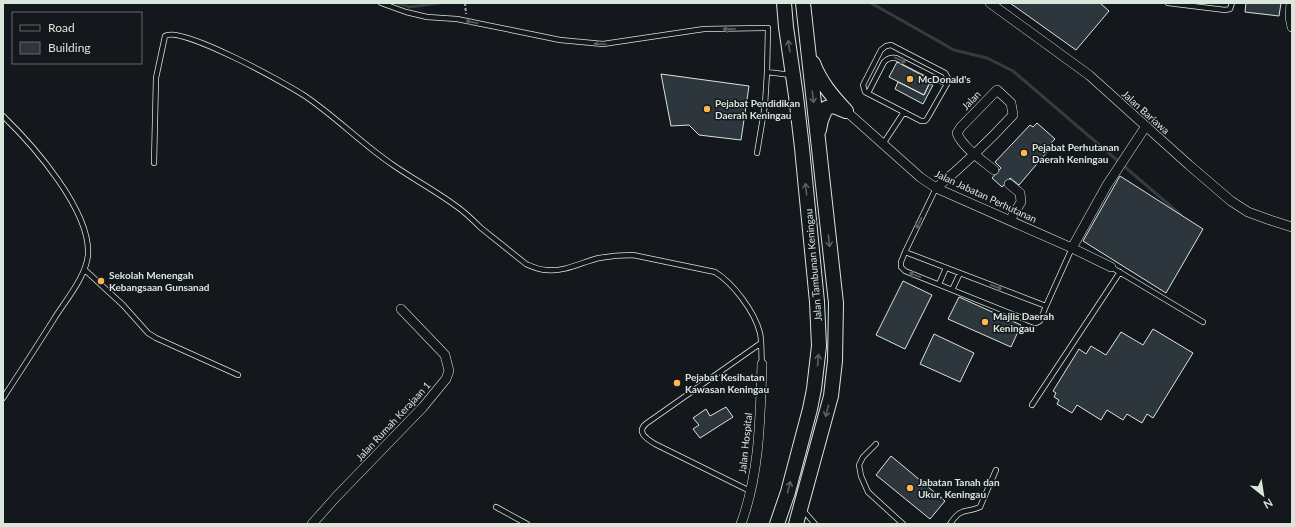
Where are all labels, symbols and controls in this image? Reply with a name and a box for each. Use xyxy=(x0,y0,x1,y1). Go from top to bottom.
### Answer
legend xyxy=(12,12,142,64)
one-way arrow xyxy=(466,17,479,25)
text: Road xyxy=(48,20,75,35)
one-way arrow xyxy=(723,25,736,33)
text: Building xyxy=(48,40,91,55)
one-way arrow xyxy=(594,40,607,47)
one-way arrow xyxy=(785,40,793,53)
one-way arrow xyxy=(894,57,906,65)
place label: McDonald's xyxy=(918,73,971,85)
marker: McDonald's xyxy=(905,74,915,84)
street label: Jalan xyxy=(959,88,983,112)
street label: Jalan Bariawa xyxy=(1120,88,1172,136)
one-way arrow xyxy=(809,90,817,103)
place label: Pejabat Pendidikan Daerah Keningau xyxy=(715,97,801,121)
marker: Pejabat Pendidikan Daerah Keningau xyxy=(702,104,712,114)
place label: Pejabat Perhutanan Daerah Keningau xyxy=(1032,141,1120,165)
marker: Pejabat Perhutanan Daerah Keningau xyxy=(1019,148,1029,158)
street label: Jalan Jabatan Perhutanan xyxy=(933,167,1039,225)
one-way arrow xyxy=(803,183,810,196)
street label: Jalan Tambunan Keningau xyxy=(802,208,824,322)
one-way arrow xyxy=(915,217,923,229)
one-way arrow xyxy=(825,234,833,247)
place label: Sekolah Menengah Kebangsaan Gunsanad xyxy=(109,269,210,293)
one-way arrow xyxy=(909,270,921,278)
marker: Sekolah Menengah Kebangsaan Gunsanad xyxy=(96,276,106,286)
one-way arrow xyxy=(990,284,1002,292)
place label: Majlis Daerah Keningau xyxy=(993,310,1054,334)
marker: Majlis Daerah Keningau xyxy=(980,317,990,327)
one-way arrow xyxy=(814,354,821,367)
place label: Pejabat Kesihatan Kawasan Keningau xyxy=(685,371,769,395)
marker: Pejabat Kesihatan Kawasan Keningau xyxy=(672,378,682,388)
street label: Jalan Rumah Kerajaan 1 xyxy=(353,379,433,463)
one-way arrow xyxy=(823,405,830,418)
street label: Jalan Hospital xyxy=(736,412,754,474)
north arrow xyxy=(1243,475,1283,515)
place label: Jabatan Tanah dan Ukur, Keningau xyxy=(918,476,1000,500)
one-way arrow xyxy=(786,481,794,494)
marker: Jabatan Tanah dan Ukur, Keningau xyxy=(905,483,915,493)
text: N xyxy=(1261,496,1275,512)

